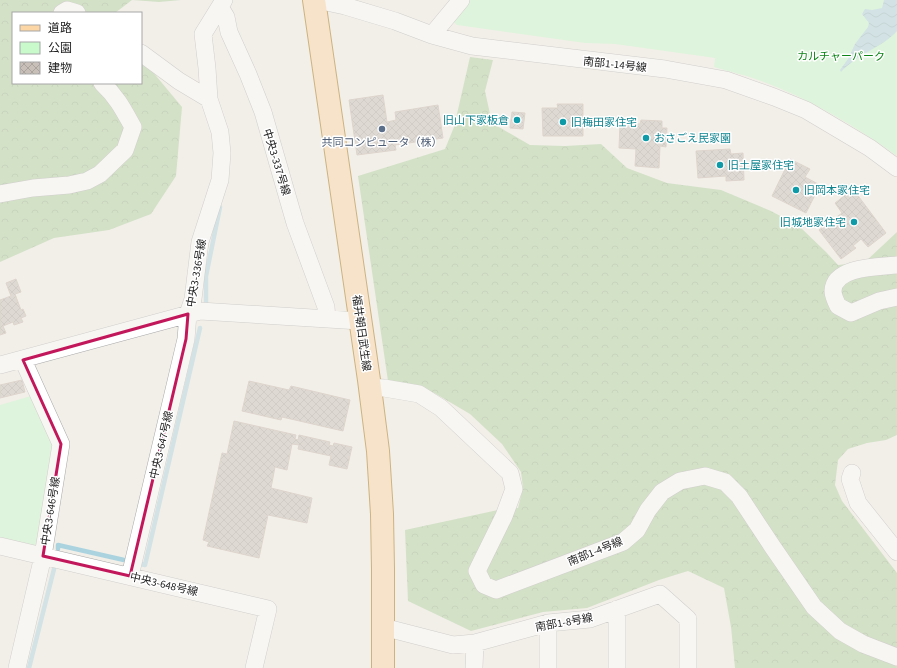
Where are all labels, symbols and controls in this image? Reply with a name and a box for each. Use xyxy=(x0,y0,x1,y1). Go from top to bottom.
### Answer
legend xyxy=(12,12,142,84)
text: 道路 xyxy=(48,20,72,37)
text: 公園 xyxy=(48,40,72,57)
park label: カルチャーパーク xyxy=(797,49,885,64)
street label: 南部1-14号線 xyxy=(582,54,647,75)
text: 建物 xyxy=(48,60,72,77)
place label: 旧山下家板倉 xyxy=(443,113,509,128)
marker: 旧山下家板倉 xyxy=(512,115,522,125)
place label: 旧梅田家住宅 xyxy=(571,115,637,130)
marker: 旧梅田家住宅 xyxy=(558,117,568,127)
marker: 共同コンピュータ（株） xyxy=(377,124,387,134)
street label: 中央3-337号線 xyxy=(259,127,294,197)
place label: おさごえ民家園 xyxy=(654,131,731,146)
marker: おさごえ民家園 xyxy=(641,133,651,143)
place label: 共同コンピュータ（株） xyxy=(322,135,443,150)
place label: 旧土屋家住宅 xyxy=(728,158,794,173)
marker: 旧土屋家住宅 xyxy=(715,160,725,170)
place label: 旧岡本家住宅 xyxy=(804,183,870,198)
marker: 旧岡本家住宅 xyxy=(791,185,801,195)
place label: 旧城地家住宅 xyxy=(780,215,846,230)
marker: 旧城地家住宅 xyxy=(849,217,859,227)
street label: 中央3-336号線 xyxy=(183,238,210,309)
street label: 福井朝日武生線 xyxy=(349,294,374,372)
street label: 中央3-647号線 xyxy=(146,410,177,481)
street label: 中央3-646号線 xyxy=(38,476,63,546)
street label: 南部1-4号線 xyxy=(565,534,625,569)
street label: 中央3-648号線 xyxy=(128,569,199,600)
street label: 南部1-8号線 xyxy=(534,610,594,635)

